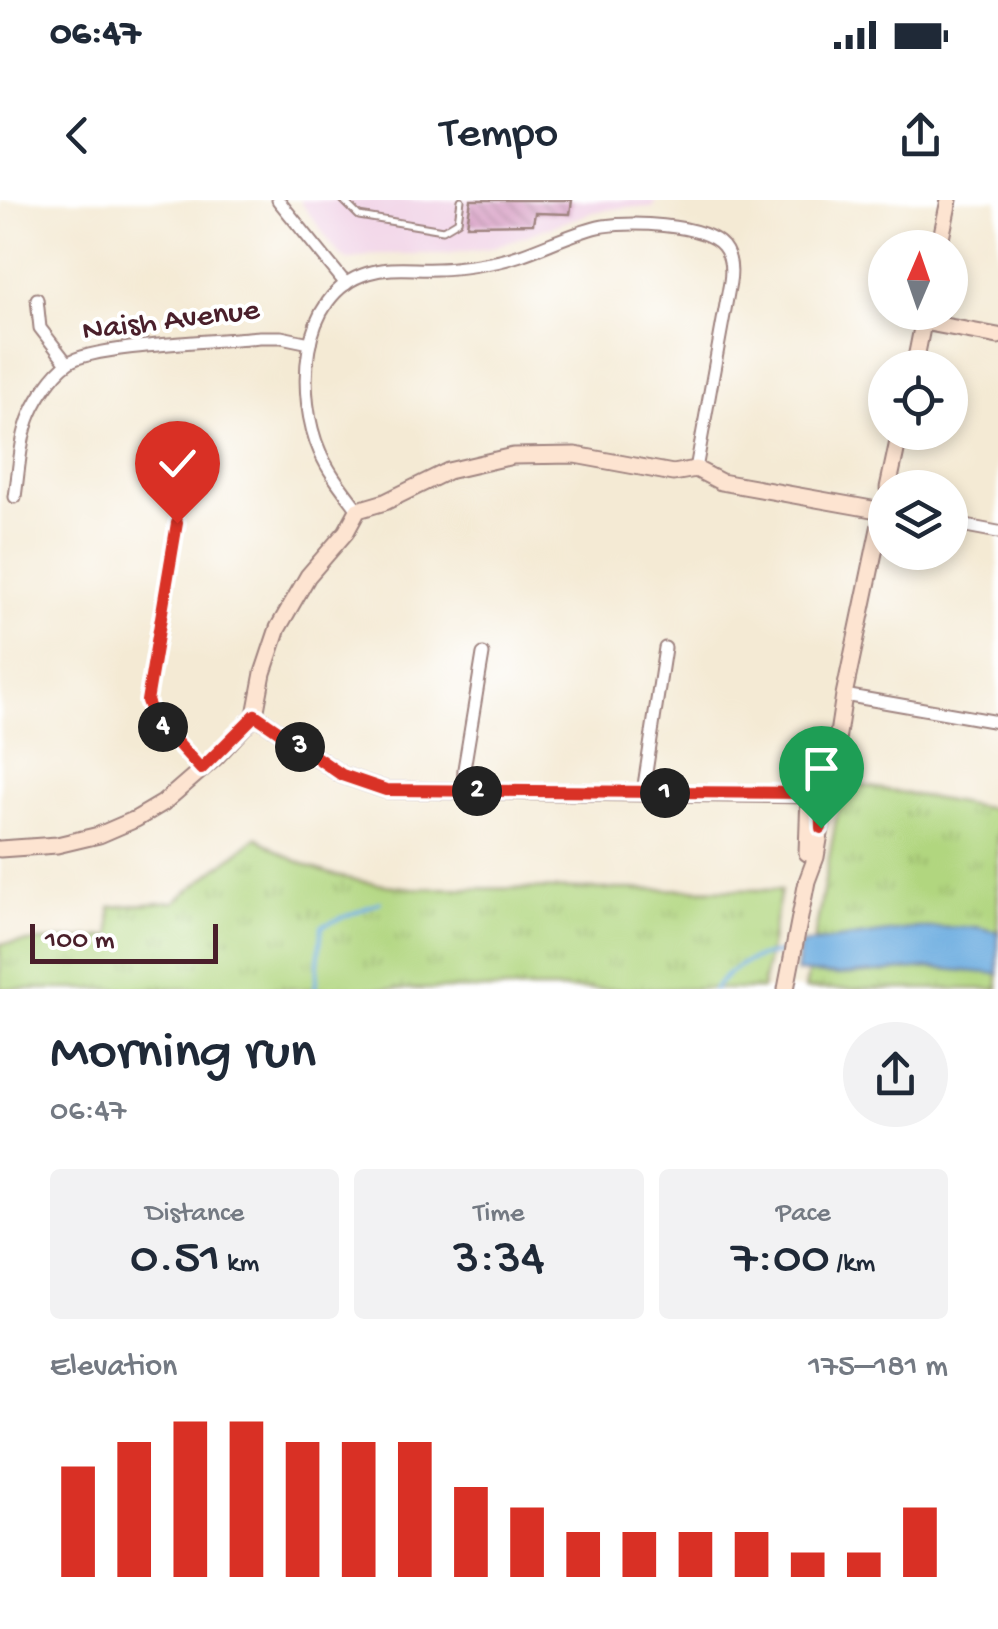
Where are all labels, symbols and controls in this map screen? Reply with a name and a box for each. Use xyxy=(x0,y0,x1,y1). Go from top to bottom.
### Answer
text: 06:47 xyxy=(50,13,141,57)
icon: back xyxy=(50,108,105,163)
icon: share xyxy=(893,108,948,163)
text: Tempo xyxy=(440,109,558,162)
north arrow xyxy=(868,230,968,330)
map controls xyxy=(868,230,968,570)
street label: Naish Avenue xyxy=(80,292,262,352)
button: locate xyxy=(868,350,968,450)
pin xyxy=(135,421,220,524)
icon: check xyxy=(150,436,205,491)
button: layers xyxy=(868,470,968,570)
pin: 4 xyxy=(138,702,188,752)
text: 4 xyxy=(156,710,170,743)
pin: 3 xyxy=(275,722,325,772)
pin xyxy=(779,726,864,829)
text: 3 xyxy=(293,730,307,763)
icon: arrive xyxy=(794,741,849,796)
pin: 2 xyxy=(452,766,502,816)
pin: 1 xyxy=(640,768,690,818)
text: 2 xyxy=(470,774,484,807)
text: 1 xyxy=(659,776,671,809)
scale bar xyxy=(30,919,218,964)
text: 100 m xyxy=(45,925,115,958)
button: share xyxy=(843,1022,948,1127)
text: Morning run xyxy=(50,1023,316,1087)
text: 06:47 xyxy=(50,1093,126,1131)
text: Distance xyxy=(145,1198,244,1231)
text: Time xyxy=(473,1198,525,1231)
text: Pace xyxy=(776,1198,831,1231)
text: 0.51 xyxy=(130,1231,220,1290)
text: 3:34 xyxy=(453,1231,545,1290)
text: 7:00 xyxy=(731,1231,830,1290)
text: km xyxy=(220,1248,259,1281)
text: /km xyxy=(830,1248,875,1281)
text: Elevation xyxy=(50,1349,177,1387)
text: 175–181 m xyxy=(808,1349,948,1387)

